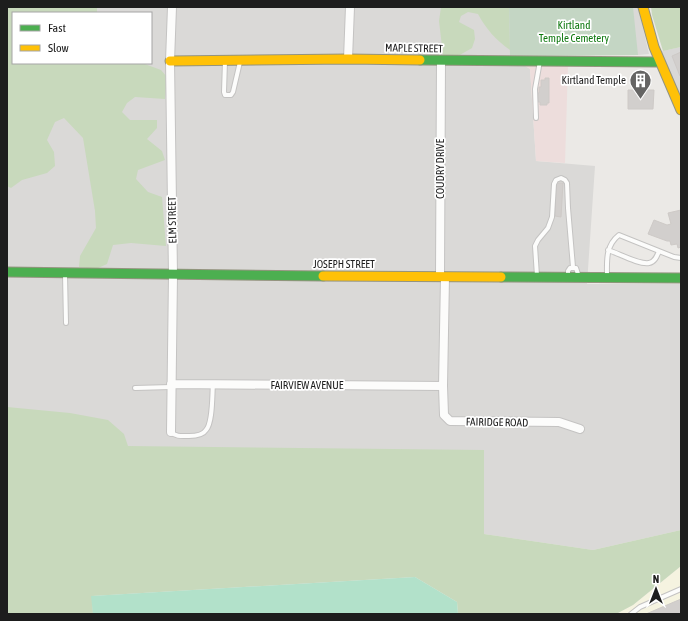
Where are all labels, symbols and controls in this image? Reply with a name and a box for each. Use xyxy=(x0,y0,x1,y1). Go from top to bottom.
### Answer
legend xyxy=(12,12,152,64)
park label: Kirtland Temple Cemetery xyxy=(539,19,610,44)
text: Fast xyxy=(48,21,66,35)
text: Slow xyxy=(48,41,69,55)
street label: MAPLE STREET xyxy=(385,41,443,55)
building icon: Kirtland Temple xyxy=(628,67,654,100)
place label: Kirtland Temple xyxy=(562,74,626,86)
street label: COUDRY DRIVE xyxy=(434,139,446,199)
street label: ELM STREET xyxy=(166,196,178,244)
street label: JOSEPH STREET xyxy=(313,258,375,270)
street label: FAIRVIEW AVENUE xyxy=(270,379,344,391)
street label: FAIRIDGE ROAD xyxy=(466,415,528,429)
north arrow xyxy=(636,569,676,609)
text: N xyxy=(653,573,659,585)

